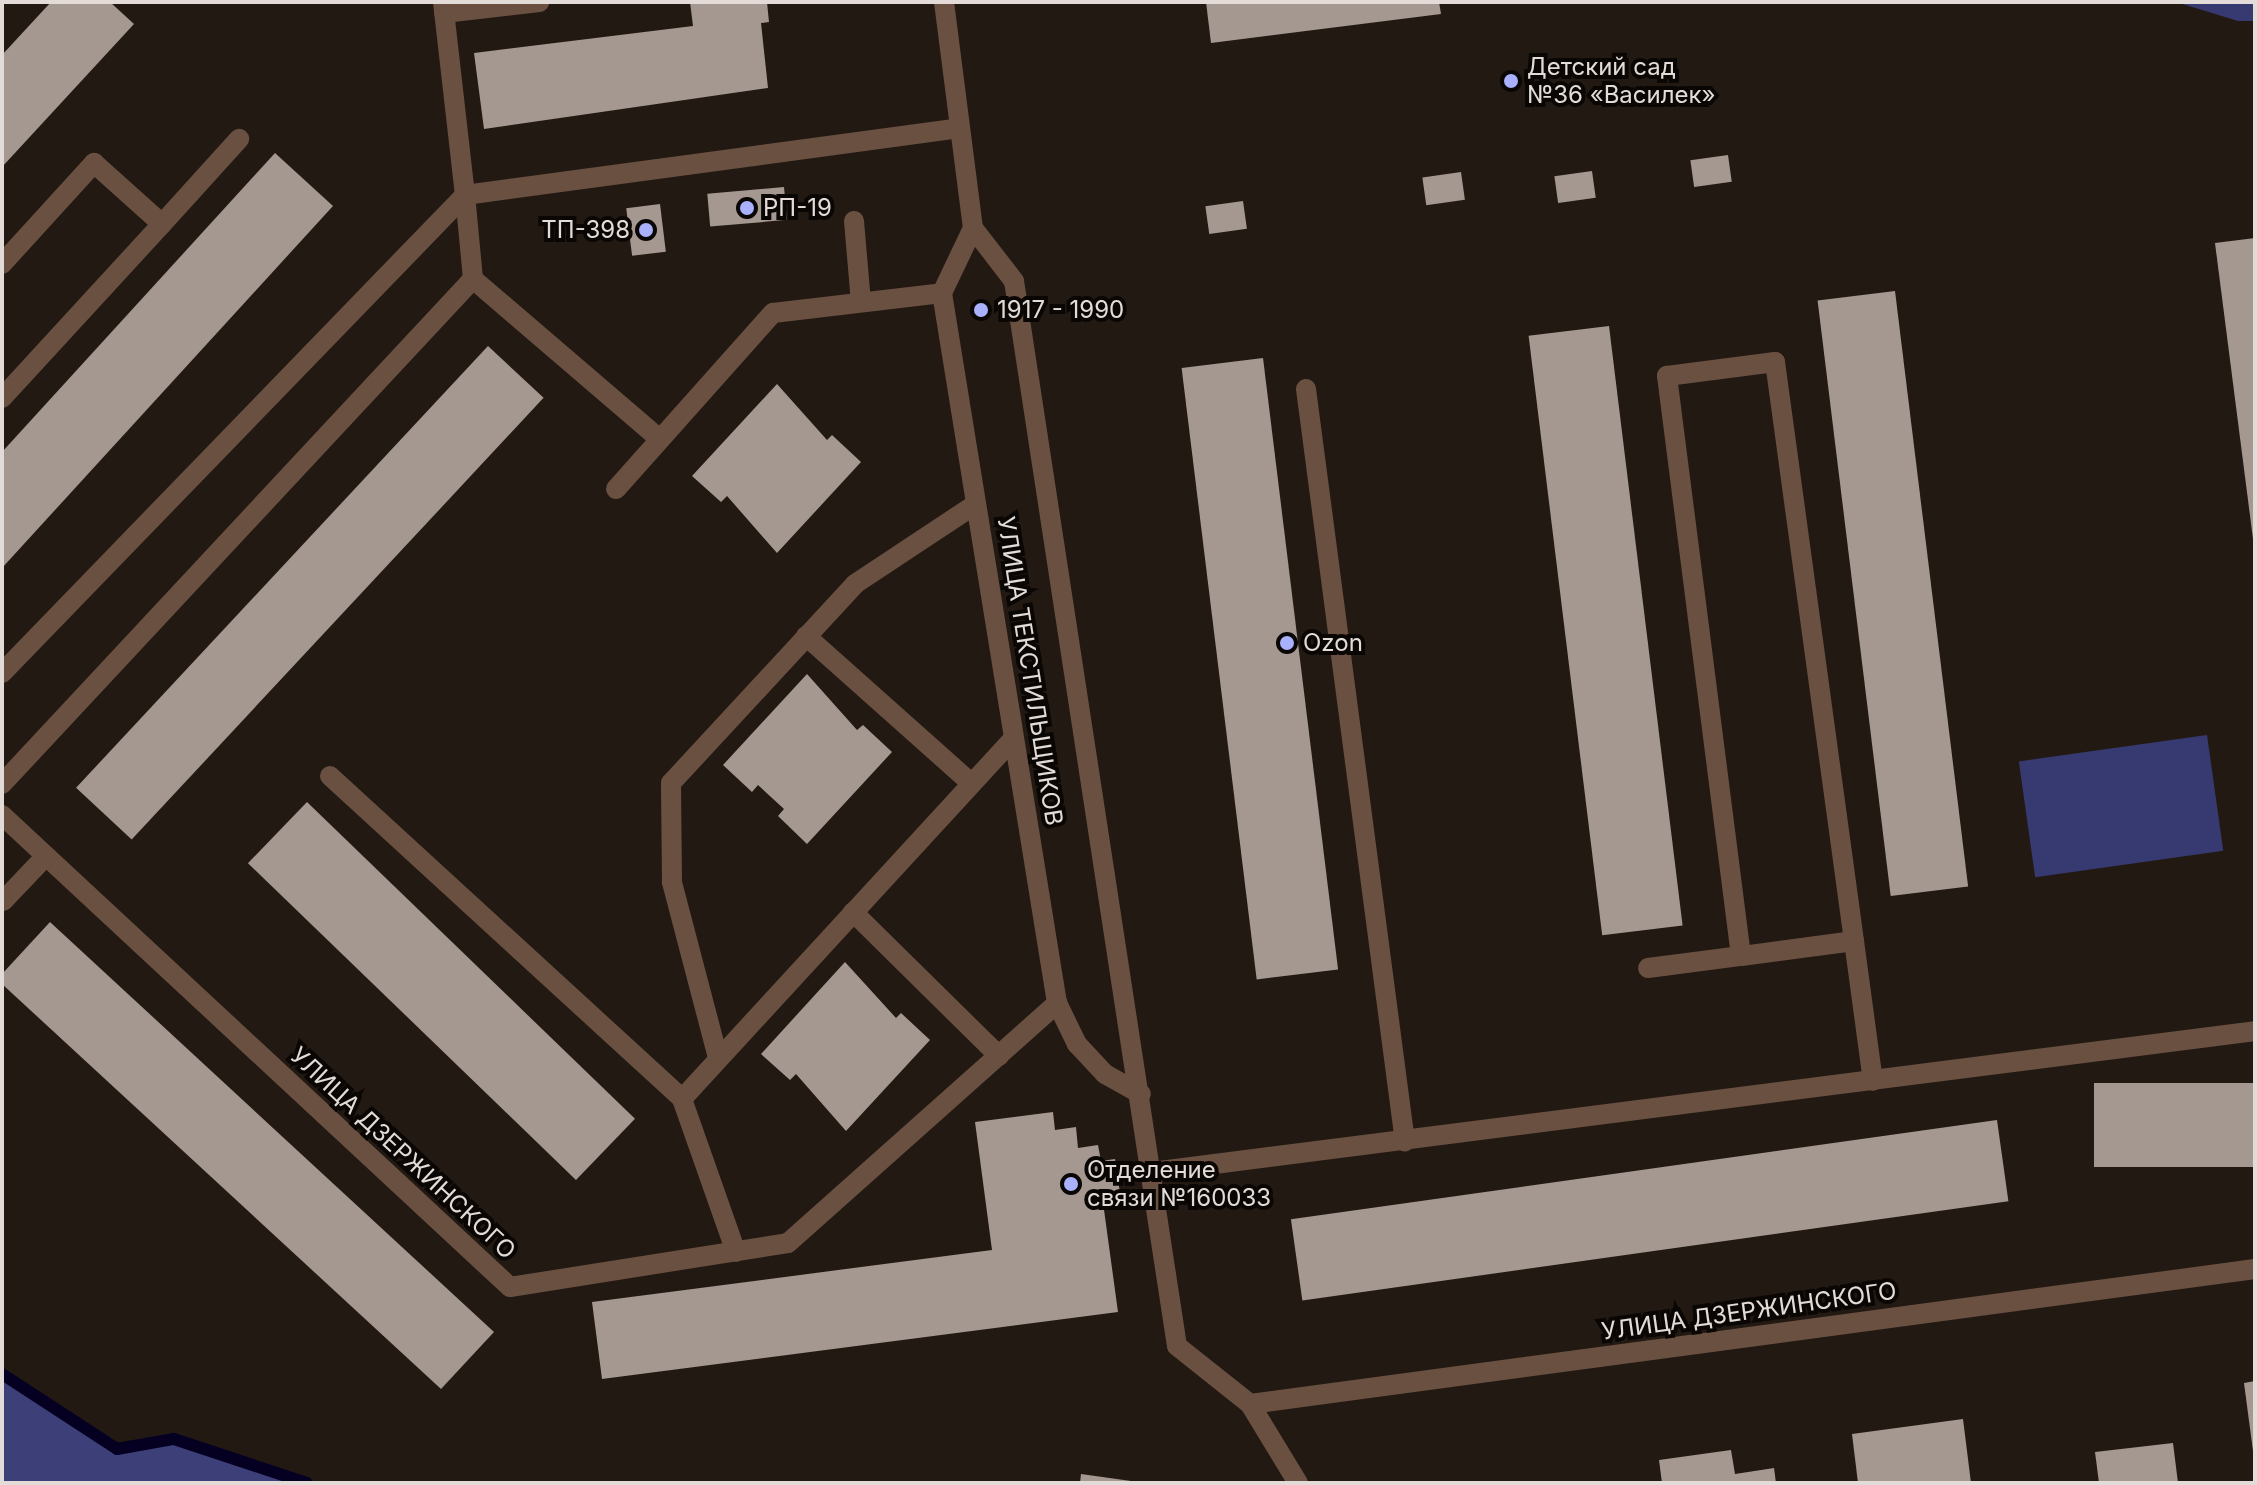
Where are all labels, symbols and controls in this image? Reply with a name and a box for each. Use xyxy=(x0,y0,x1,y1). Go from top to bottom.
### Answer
place label: Детский сад №36 «Василек» xyxy=(1527,53,1716,109)
marker: Детский сад №36 «Василек» xyxy=(1502,72,1520,90)
place label: РП-19 xyxy=(763,194,832,222)
marker: РП-19 xyxy=(738,199,756,217)
place label: ТП-398 xyxy=(541,216,630,244)
marker: ТП-398 xyxy=(637,221,655,239)
place label: 1917 - 1990 xyxy=(997,296,1124,324)
marker: 1917 - 1990 xyxy=(972,301,990,319)
street label: УЛИЦА ТЕКСТИЛЬЩИКОВ xyxy=(991,514,1069,828)
place label: Ozon xyxy=(1303,629,1363,657)
marker: Ozon xyxy=(1278,634,1296,652)
street label: УЛИЦА ДЗЕРЖИНСКОГО xyxy=(284,1041,522,1265)
place label: Отделение связи №160033 xyxy=(1087,1156,1271,1212)
marker: Отделение связи №160033 xyxy=(1062,1175,1080,1193)
street label: УЛИЦА ДЗЕРЖИНСКОГО xyxy=(1600,1276,1898,1346)

